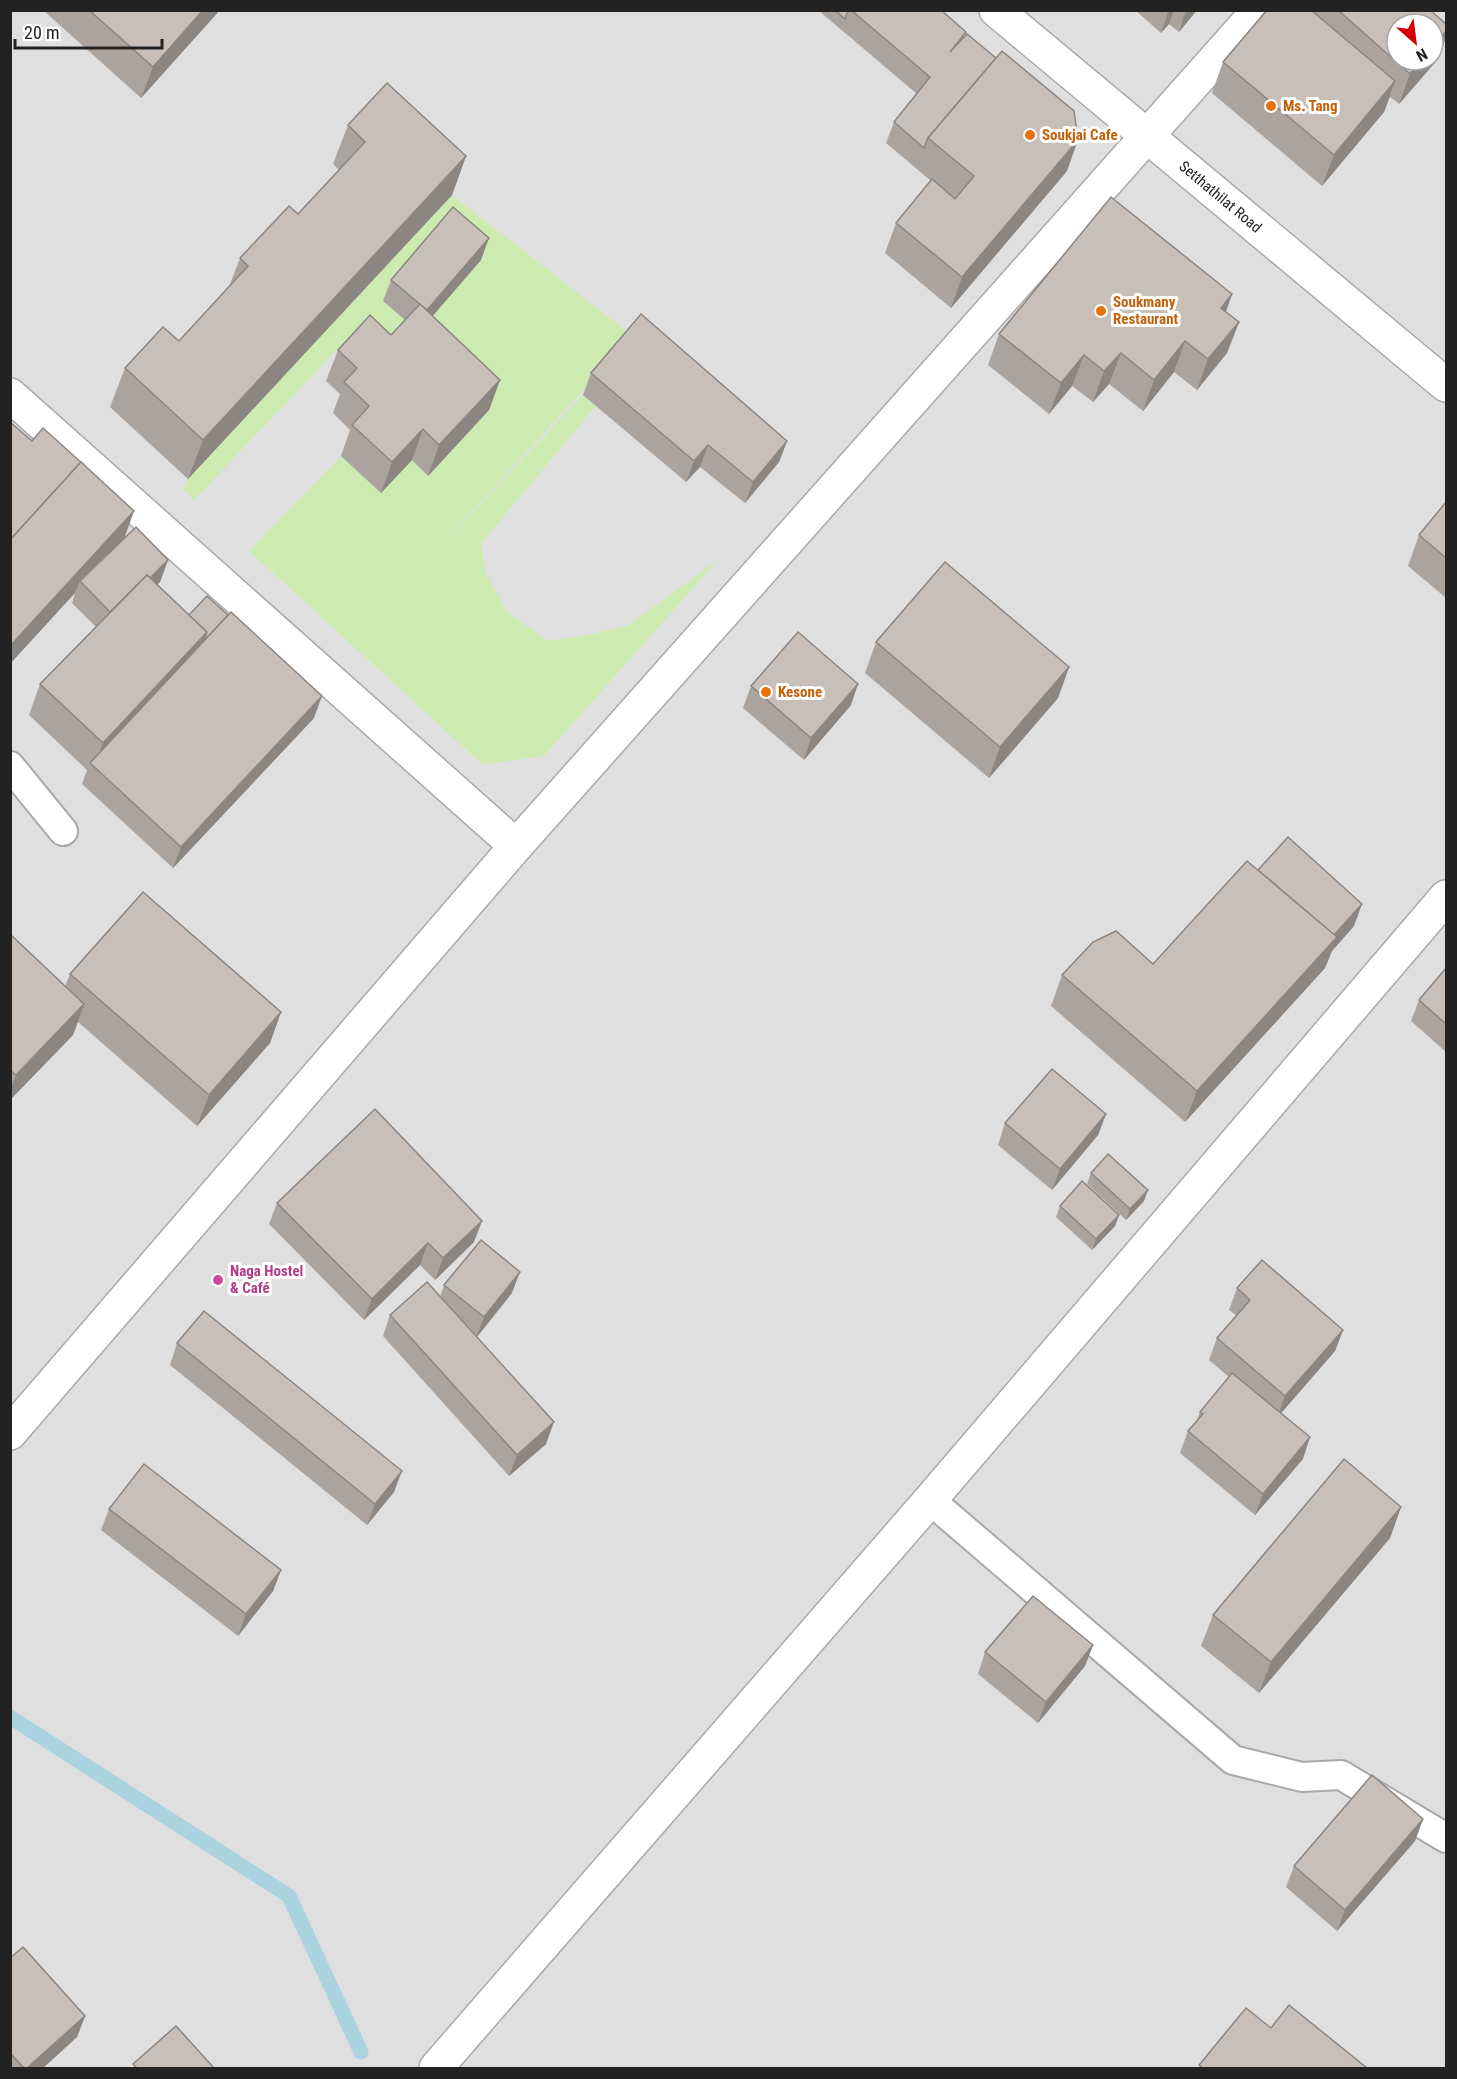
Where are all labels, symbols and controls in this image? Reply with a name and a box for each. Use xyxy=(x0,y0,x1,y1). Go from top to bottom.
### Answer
scale bar xyxy=(15,12,162,50)
north arrow xyxy=(1385,12,1445,72)
text: 20 m xyxy=(24,22,59,43)
text: N xyxy=(1413,44,1431,65)
place label: Ms. Tang xyxy=(1283,97,1337,115)
marker: Ms. Tang xyxy=(1264,99,1278,113)
place label: Soukjai Cafe xyxy=(1042,126,1118,144)
marker: Soukjai Cafe xyxy=(1023,128,1037,142)
street label: Setthathilat Road xyxy=(1175,157,1265,236)
place label: Soukmany Restaurant xyxy=(1113,293,1179,328)
marker: Soukmany Restaurant xyxy=(1094,304,1108,318)
place label: Kesone xyxy=(778,683,822,701)
marker: Kesone xyxy=(759,685,773,699)
place label: Naga Hostel & Café xyxy=(230,1262,303,1297)
marker: Naga Hostel & Café xyxy=(211,1273,225,1287)

